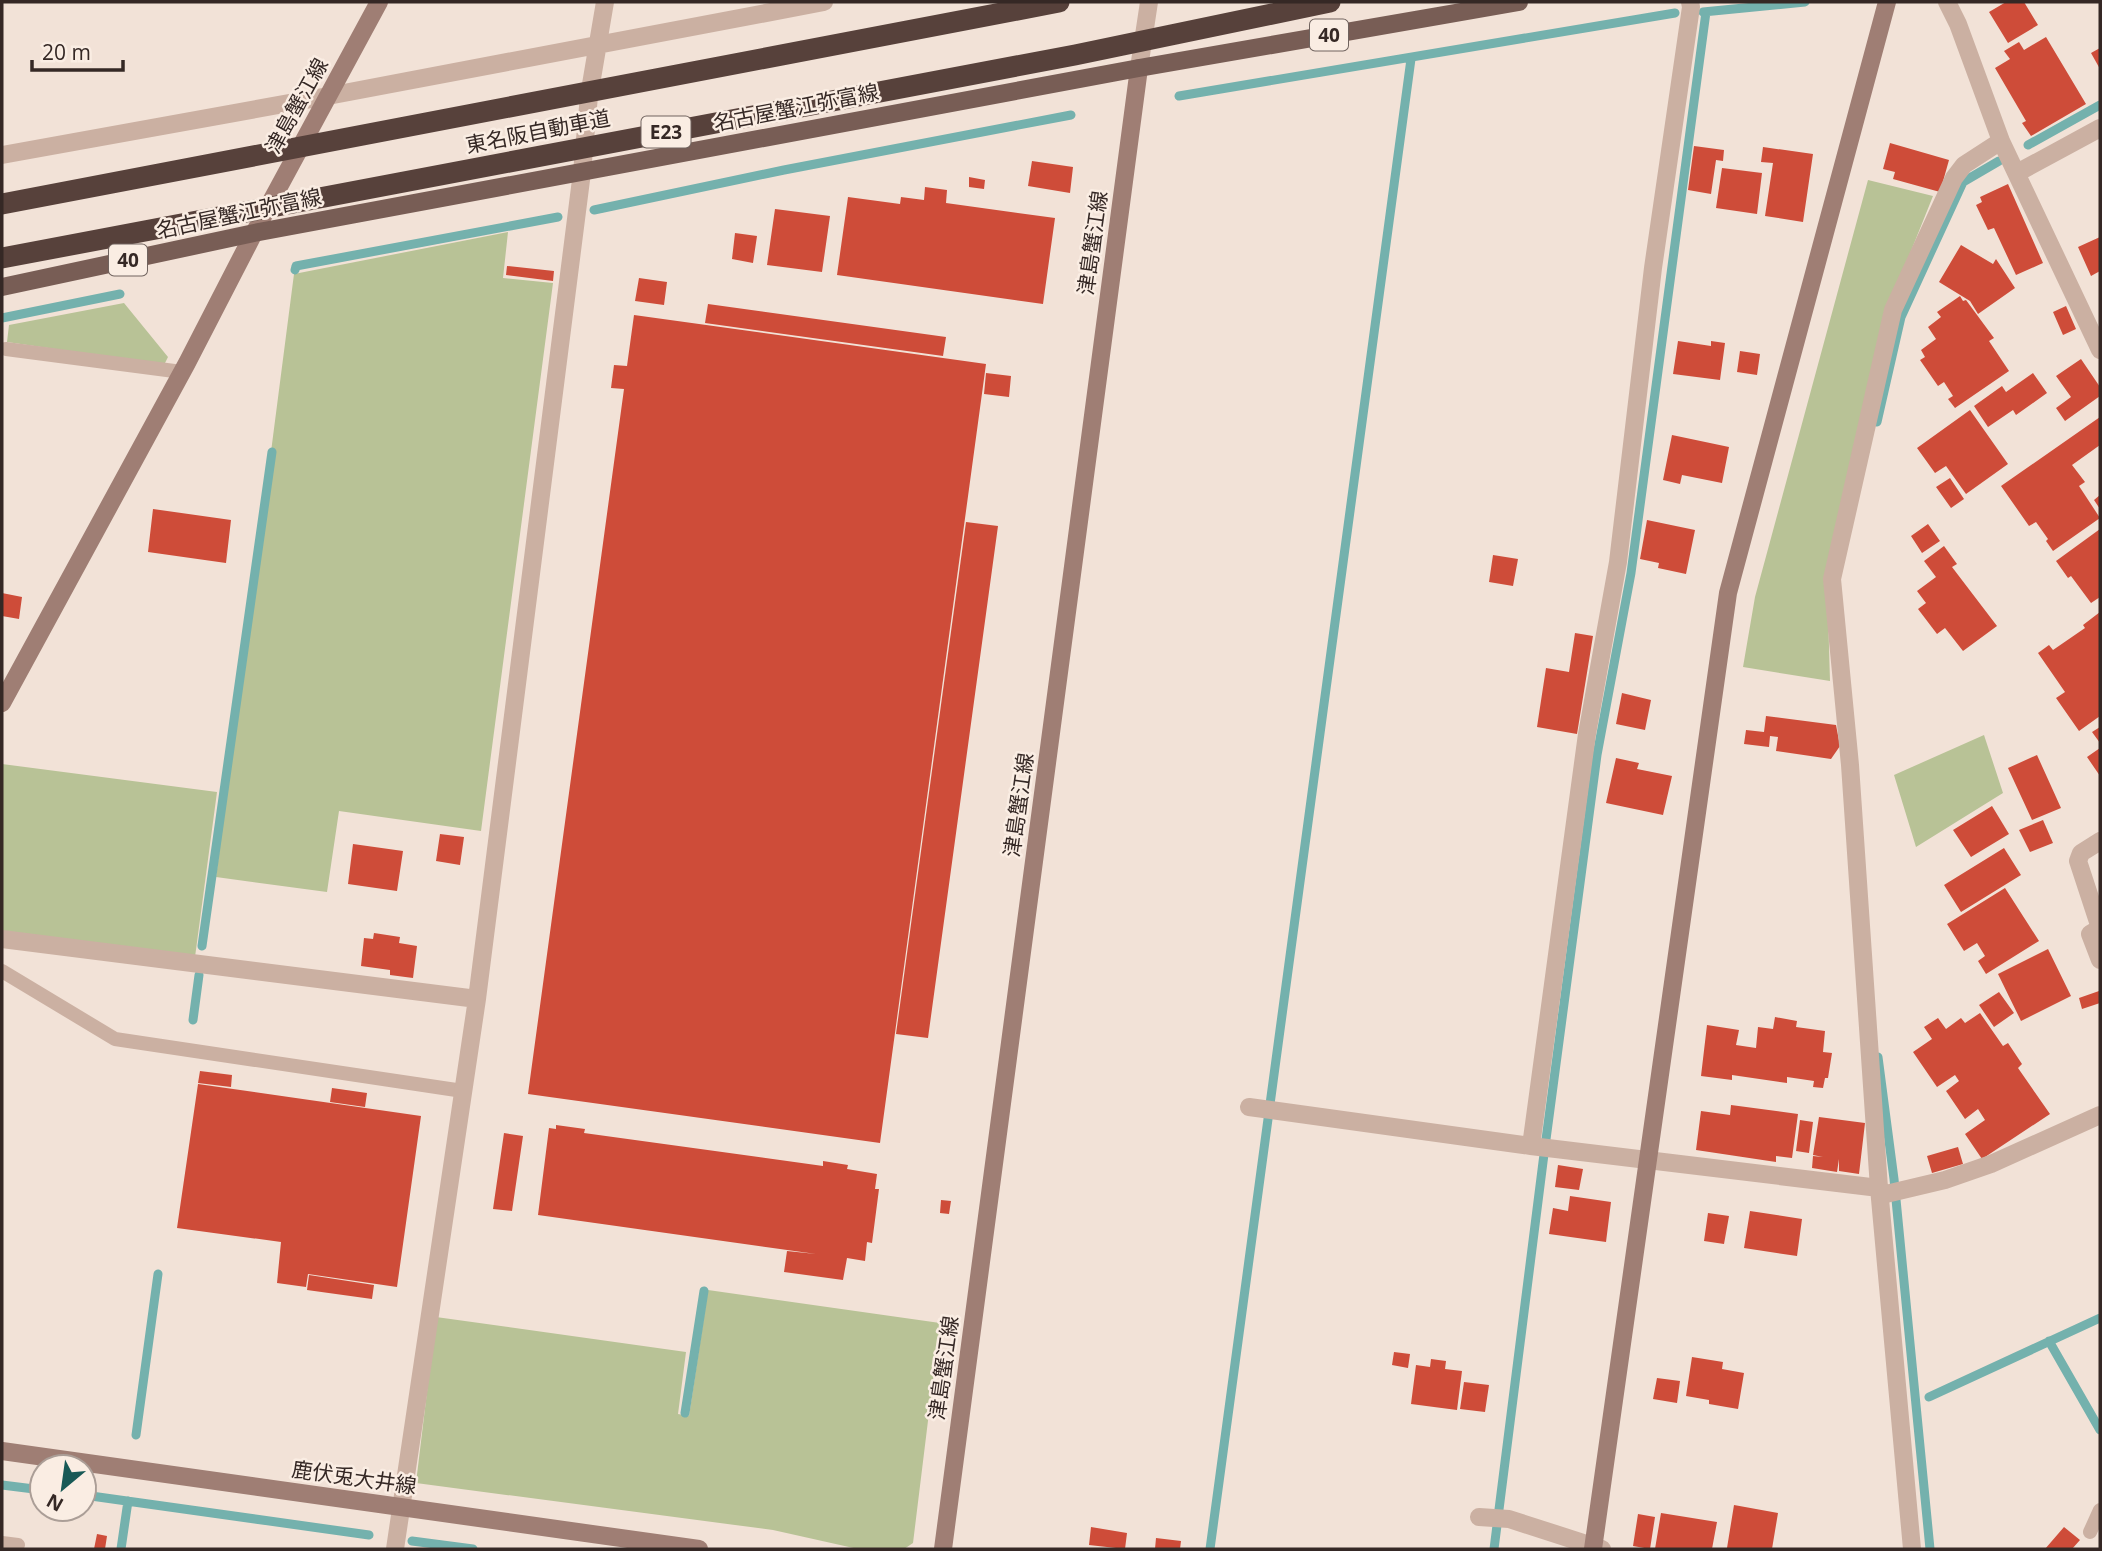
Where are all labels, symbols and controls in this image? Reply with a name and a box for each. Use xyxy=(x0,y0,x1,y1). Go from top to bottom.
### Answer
road number: 40 xyxy=(1310,20,1348,50)
scale bar xyxy=(32,28,122,72)
text: 20 m xyxy=(42,38,91,66)
street label: 津島蟹江線 xyxy=(258,53,334,158)
street label: 名古屋蟹江弥富線 xyxy=(711,77,881,137)
street label: 東名阪自動車道 xyxy=(463,103,613,159)
road number: E23 xyxy=(642,116,690,148)
street label: 名古屋蟹江弥富線 xyxy=(154,182,324,244)
street label: 津島蟹江線 xyxy=(1071,189,1113,297)
road number: 40 xyxy=(109,244,147,276)
street label: 津島蟹江線 xyxy=(997,751,1039,859)
street label: 津島蟹江線 xyxy=(922,1314,964,1422)
north arrow xyxy=(28,1453,98,1523)
street label: 鹿伏兎大井線 xyxy=(290,1454,418,1500)
text: N xyxy=(42,1488,68,1518)

